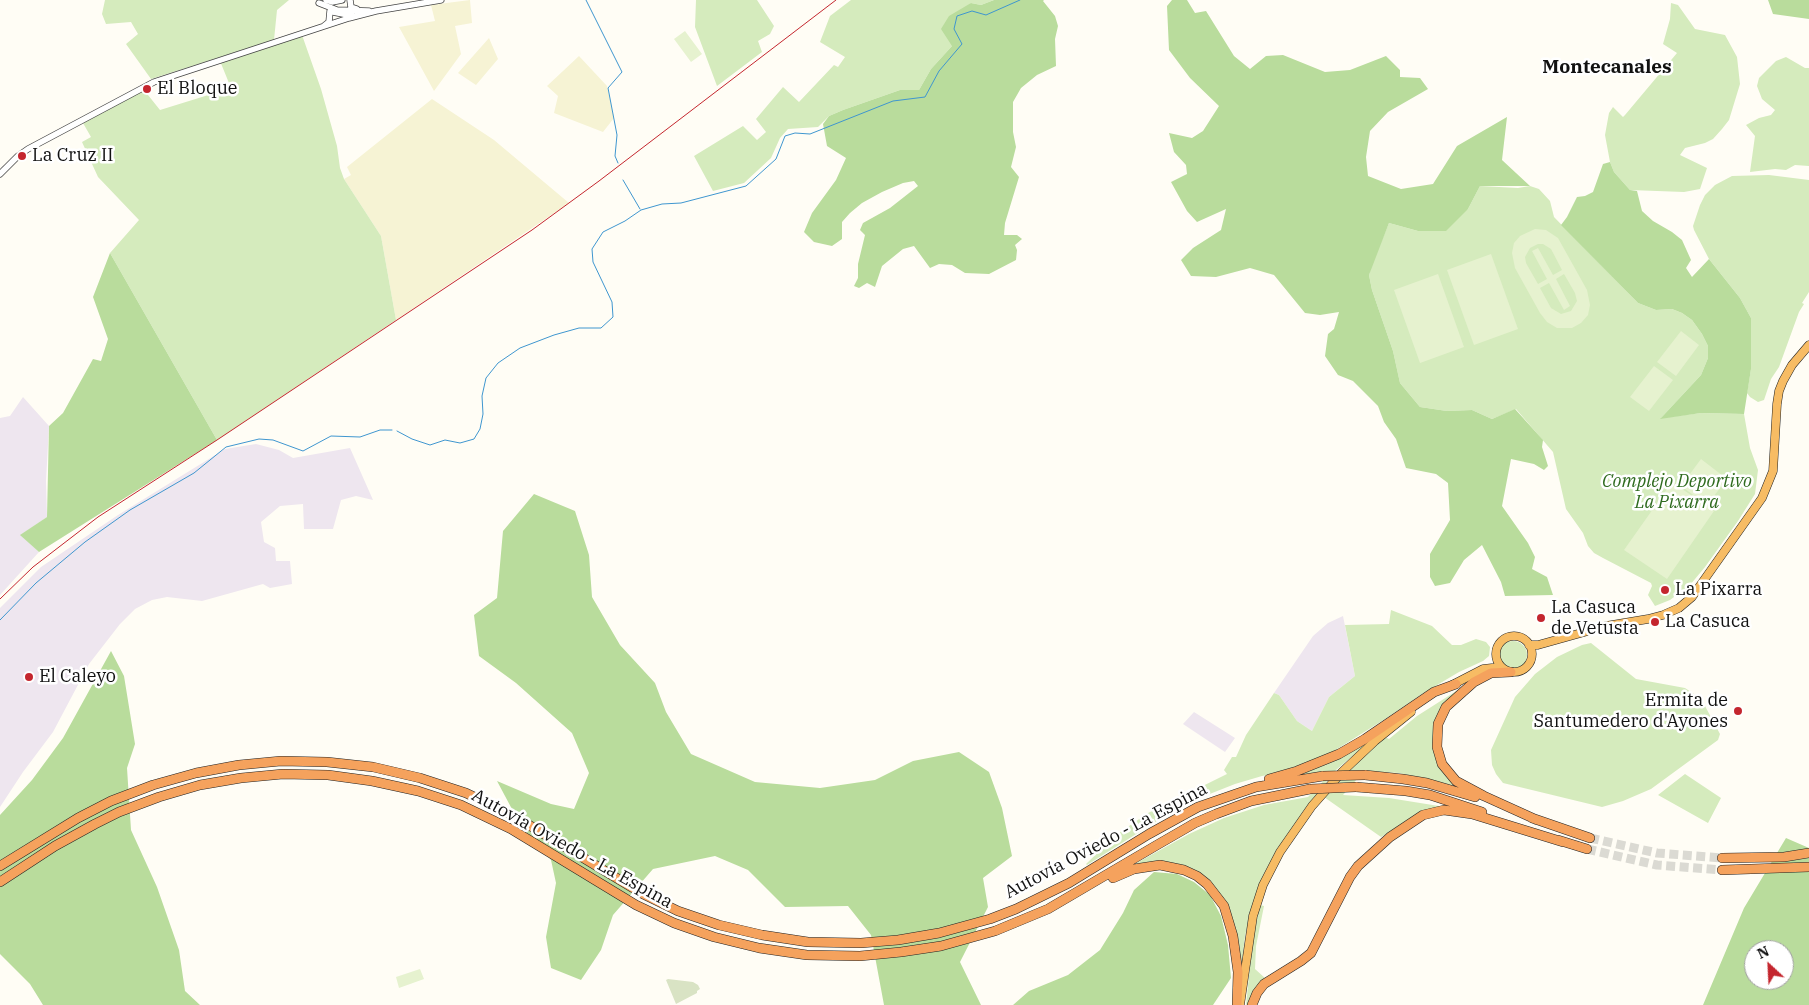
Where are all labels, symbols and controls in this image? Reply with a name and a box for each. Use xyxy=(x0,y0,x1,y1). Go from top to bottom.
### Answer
district label: Montecanales xyxy=(1542,57,1672,79)
place label: El Bloque xyxy=(157,78,237,100)
marker: El Bloque xyxy=(141,83,153,95)
place label: La Cruz II xyxy=(32,145,113,167)
marker: La Cruz II xyxy=(16,150,28,162)
park label: Complejo Deportivo La Pixarra xyxy=(1602,471,1752,514)
place label: La Pixarra xyxy=(1675,579,1762,601)
marker: La Pixarra xyxy=(1659,584,1671,596)
place label: La Casuca de Vetusta xyxy=(1551,597,1639,640)
place label: La Casuca xyxy=(1665,611,1750,633)
marker: La Casuca de Vetusta xyxy=(1535,612,1547,624)
marker: La Casuca xyxy=(1649,616,1661,628)
place label: El Caleyo xyxy=(39,666,116,688)
marker: El Caleyo xyxy=(23,671,35,683)
place label: Ermita de Santumedero d'Ayones xyxy=(1533,690,1728,732)
marker: Ermita de Santumedero d'Ayones xyxy=(1732,705,1744,717)
street label: Autovía Oviedo - La Espina xyxy=(1001,778,1211,904)
street label: Autovía Oviedo - La Espina xyxy=(468,785,676,913)
north arrow xyxy=(1744,940,1794,990)
text: N xyxy=(1754,942,1772,963)

